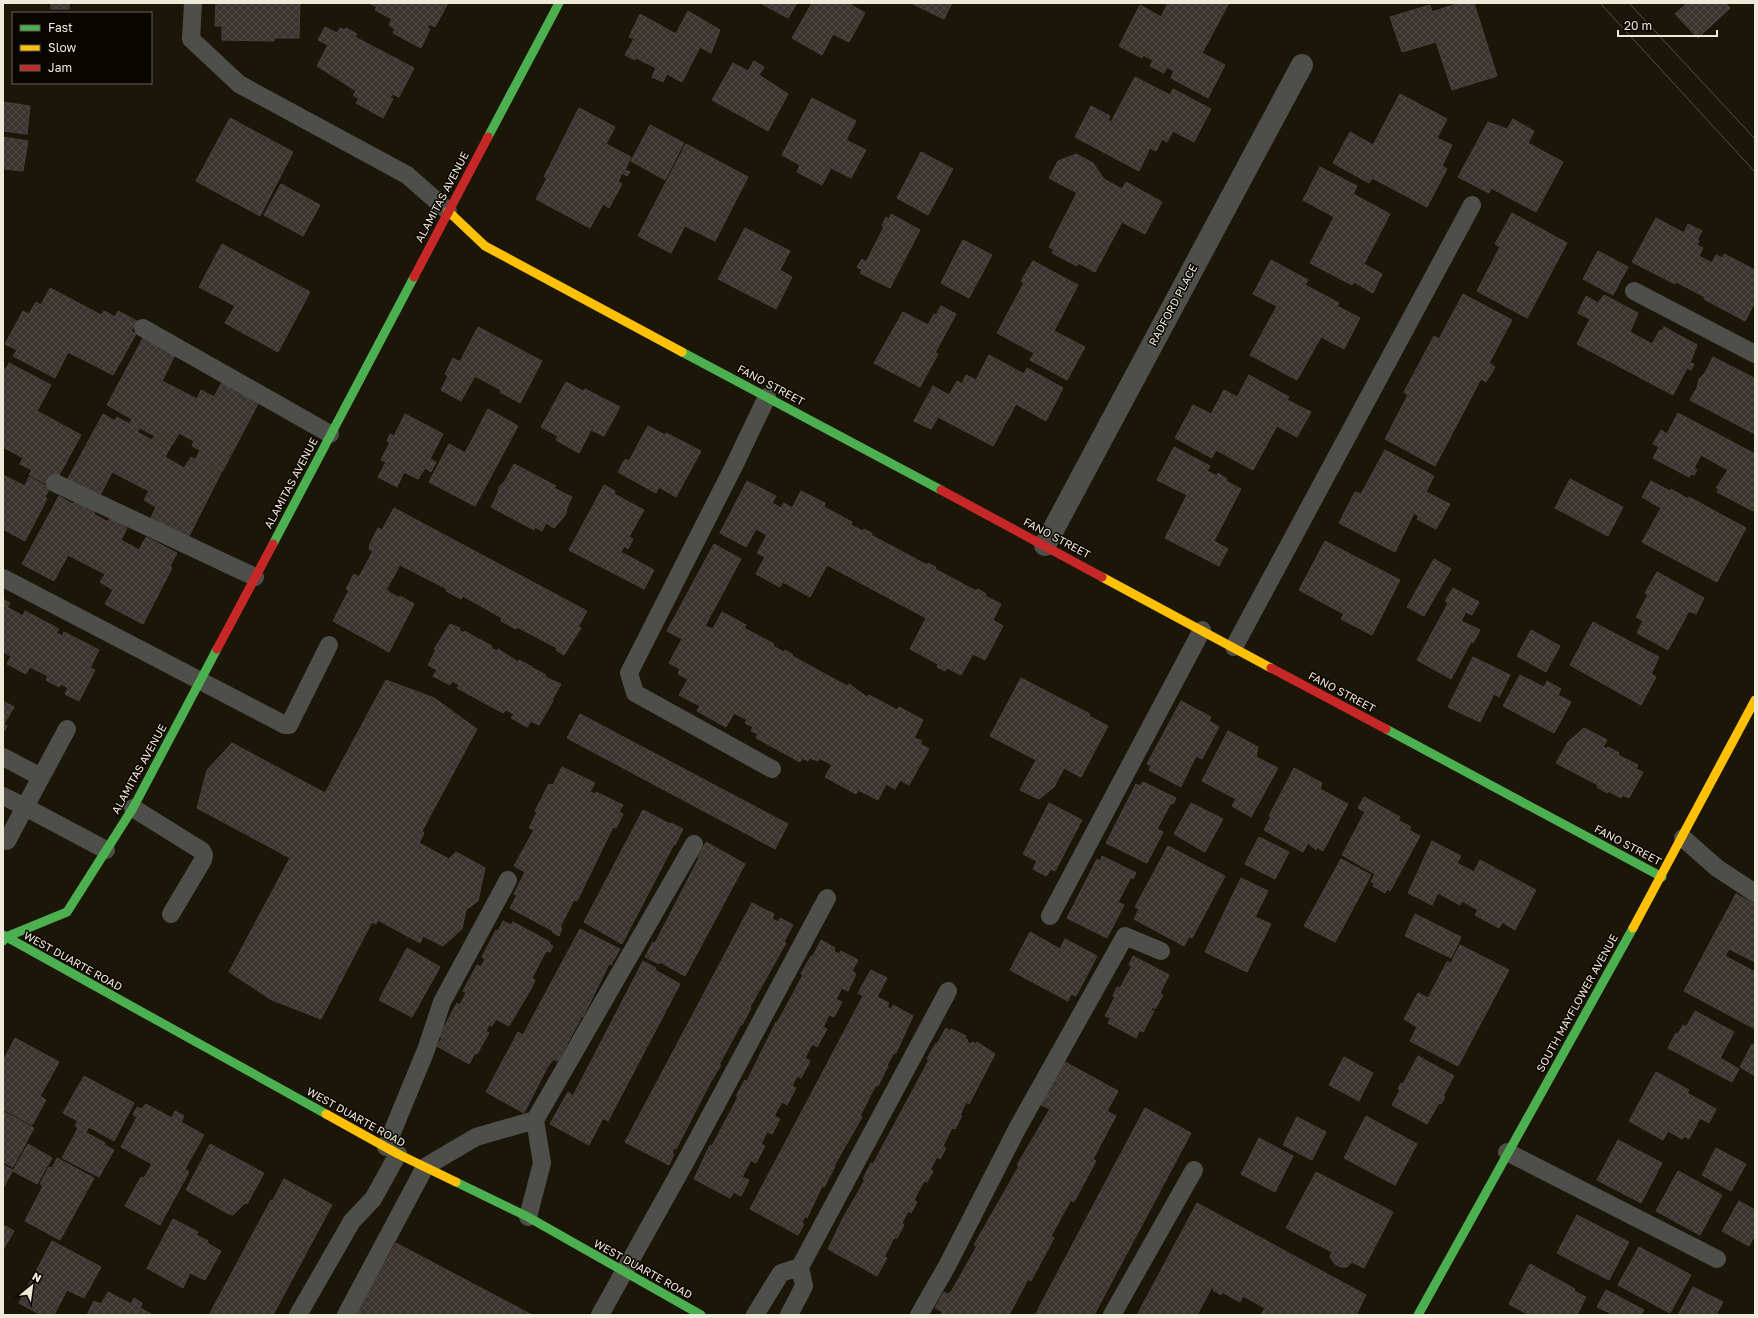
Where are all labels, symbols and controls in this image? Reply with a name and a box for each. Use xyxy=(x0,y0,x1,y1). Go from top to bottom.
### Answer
legend xyxy=(12,12,152,84)
scale bar xyxy=(1618,12,1717,38)
text: 20 m xyxy=(1624,18,1652,33)
text: Fast xyxy=(48,20,73,35)
text: Slow xyxy=(48,40,76,55)
text: Jam xyxy=(48,60,72,75)
street label: ALAMITAS AVENUE xyxy=(412,149,471,244)
street label: RADFORD PLACE xyxy=(1146,262,1200,348)
street label: FANO STREET xyxy=(735,361,807,408)
street label: ALAMITAS AVENUE xyxy=(261,435,320,530)
street label: FANO STREET xyxy=(1021,514,1093,561)
street label: FANO STREET xyxy=(1306,668,1378,715)
street label: ALAMITAS AVENUE xyxy=(108,721,169,816)
street label: FANO STREET xyxy=(1592,821,1664,868)
street label: WEST DUARTE ROAD xyxy=(22,928,125,993)
street label: SOUTH MAYFLOWER AVENUE xyxy=(1533,931,1620,1074)
street label: WEST DUARTE ROAD xyxy=(305,1084,408,1149)
street label: WEST DUARTE ROAD xyxy=(592,1236,695,1301)
north arrow xyxy=(12,1266,52,1306)
text: N xyxy=(30,1269,44,1285)

